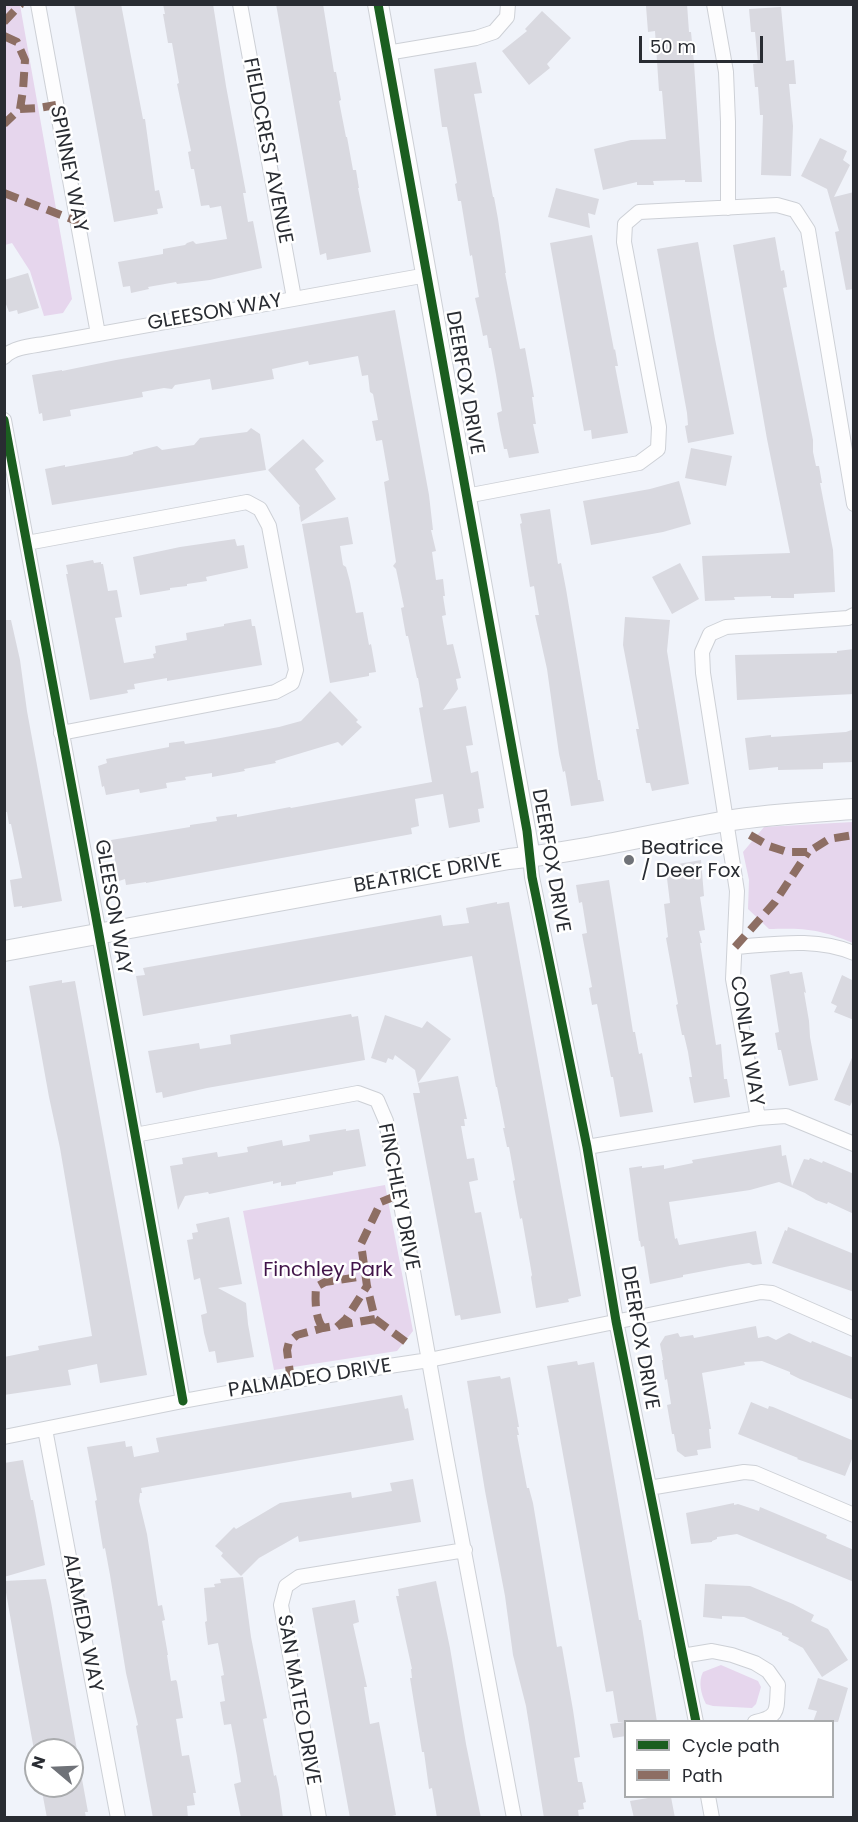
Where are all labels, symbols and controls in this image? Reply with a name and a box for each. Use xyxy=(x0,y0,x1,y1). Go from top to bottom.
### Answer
scale bar xyxy=(642,24,766,62)
text: 50 m xyxy=(650,34,696,59)
street label: FIELDCREST AVENUE xyxy=(237,56,297,246)
street label: SPINNEY WAY xyxy=(44,104,92,234)
street label: GLEESON WAY xyxy=(146,289,284,337)
street label: DEERFOX DRIVE xyxy=(440,309,488,457)
street label: DEERFOX DRIVE xyxy=(526,787,574,935)
place label: Beatrice / Deer Fox xyxy=(641,837,740,884)
street label: GLEESON WAY xyxy=(88,838,136,976)
street label: BEATRICE DRIVE xyxy=(352,849,504,899)
marker: Beatrice / Deer Fox xyxy=(622,853,636,867)
street label: CONLAN WAY xyxy=(724,974,768,1108)
street label: FINCHLEY DRIVE xyxy=(372,1121,424,1273)
park label: Finchley Park xyxy=(263,1259,393,1283)
street label: DEERFOX DRIVE xyxy=(615,1264,663,1412)
street label: PALMADEO DRIVE xyxy=(227,1354,393,1404)
street label: ALAMEDA WAY xyxy=(57,1552,107,1694)
street label: SAN MATEO DRIVE xyxy=(271,1613,325,1787)
legend xyxy=(624,1720,834,1798)
text: Cycle path xyxy=(682,1733,780,1758)
north arrow xyxy=(24,1738,84,1798)
text: N xyxy=(26,1753,51,1772)
text: Path xyxy=(682,1763,723,1788)

